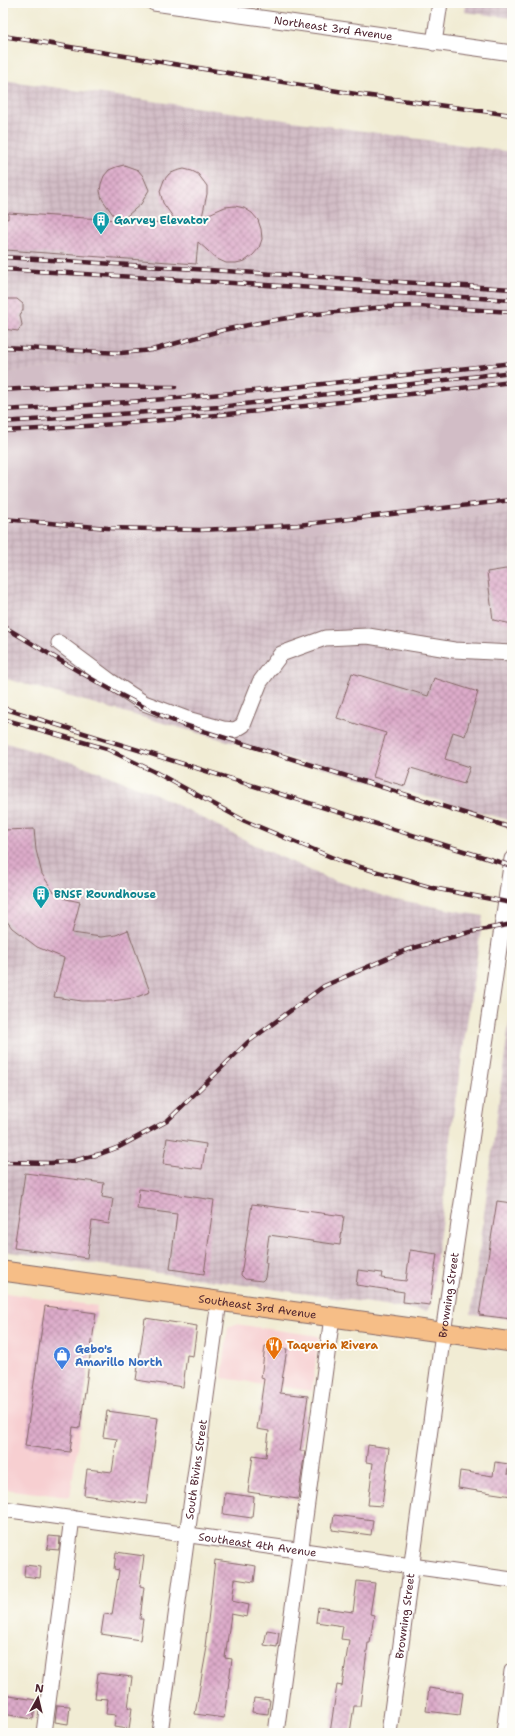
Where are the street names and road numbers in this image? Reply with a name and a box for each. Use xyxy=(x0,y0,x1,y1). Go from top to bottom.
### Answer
street label: Northeast 3rd Avenue xyxy=(273,13,393,44)
street label: Browning Street xyxy=(435,1251,463,1339)
street label: Southeast 3rd Avenue xyxy=(198,1291,317,1323)
street label: South Bivins Street xyxy=(182,1418,211,1521)
street label: Southeast 4th Avenue xyxy=(198,1529,317,1561)
street label: Browning Street xyxy=(392,1572,419,1660)

